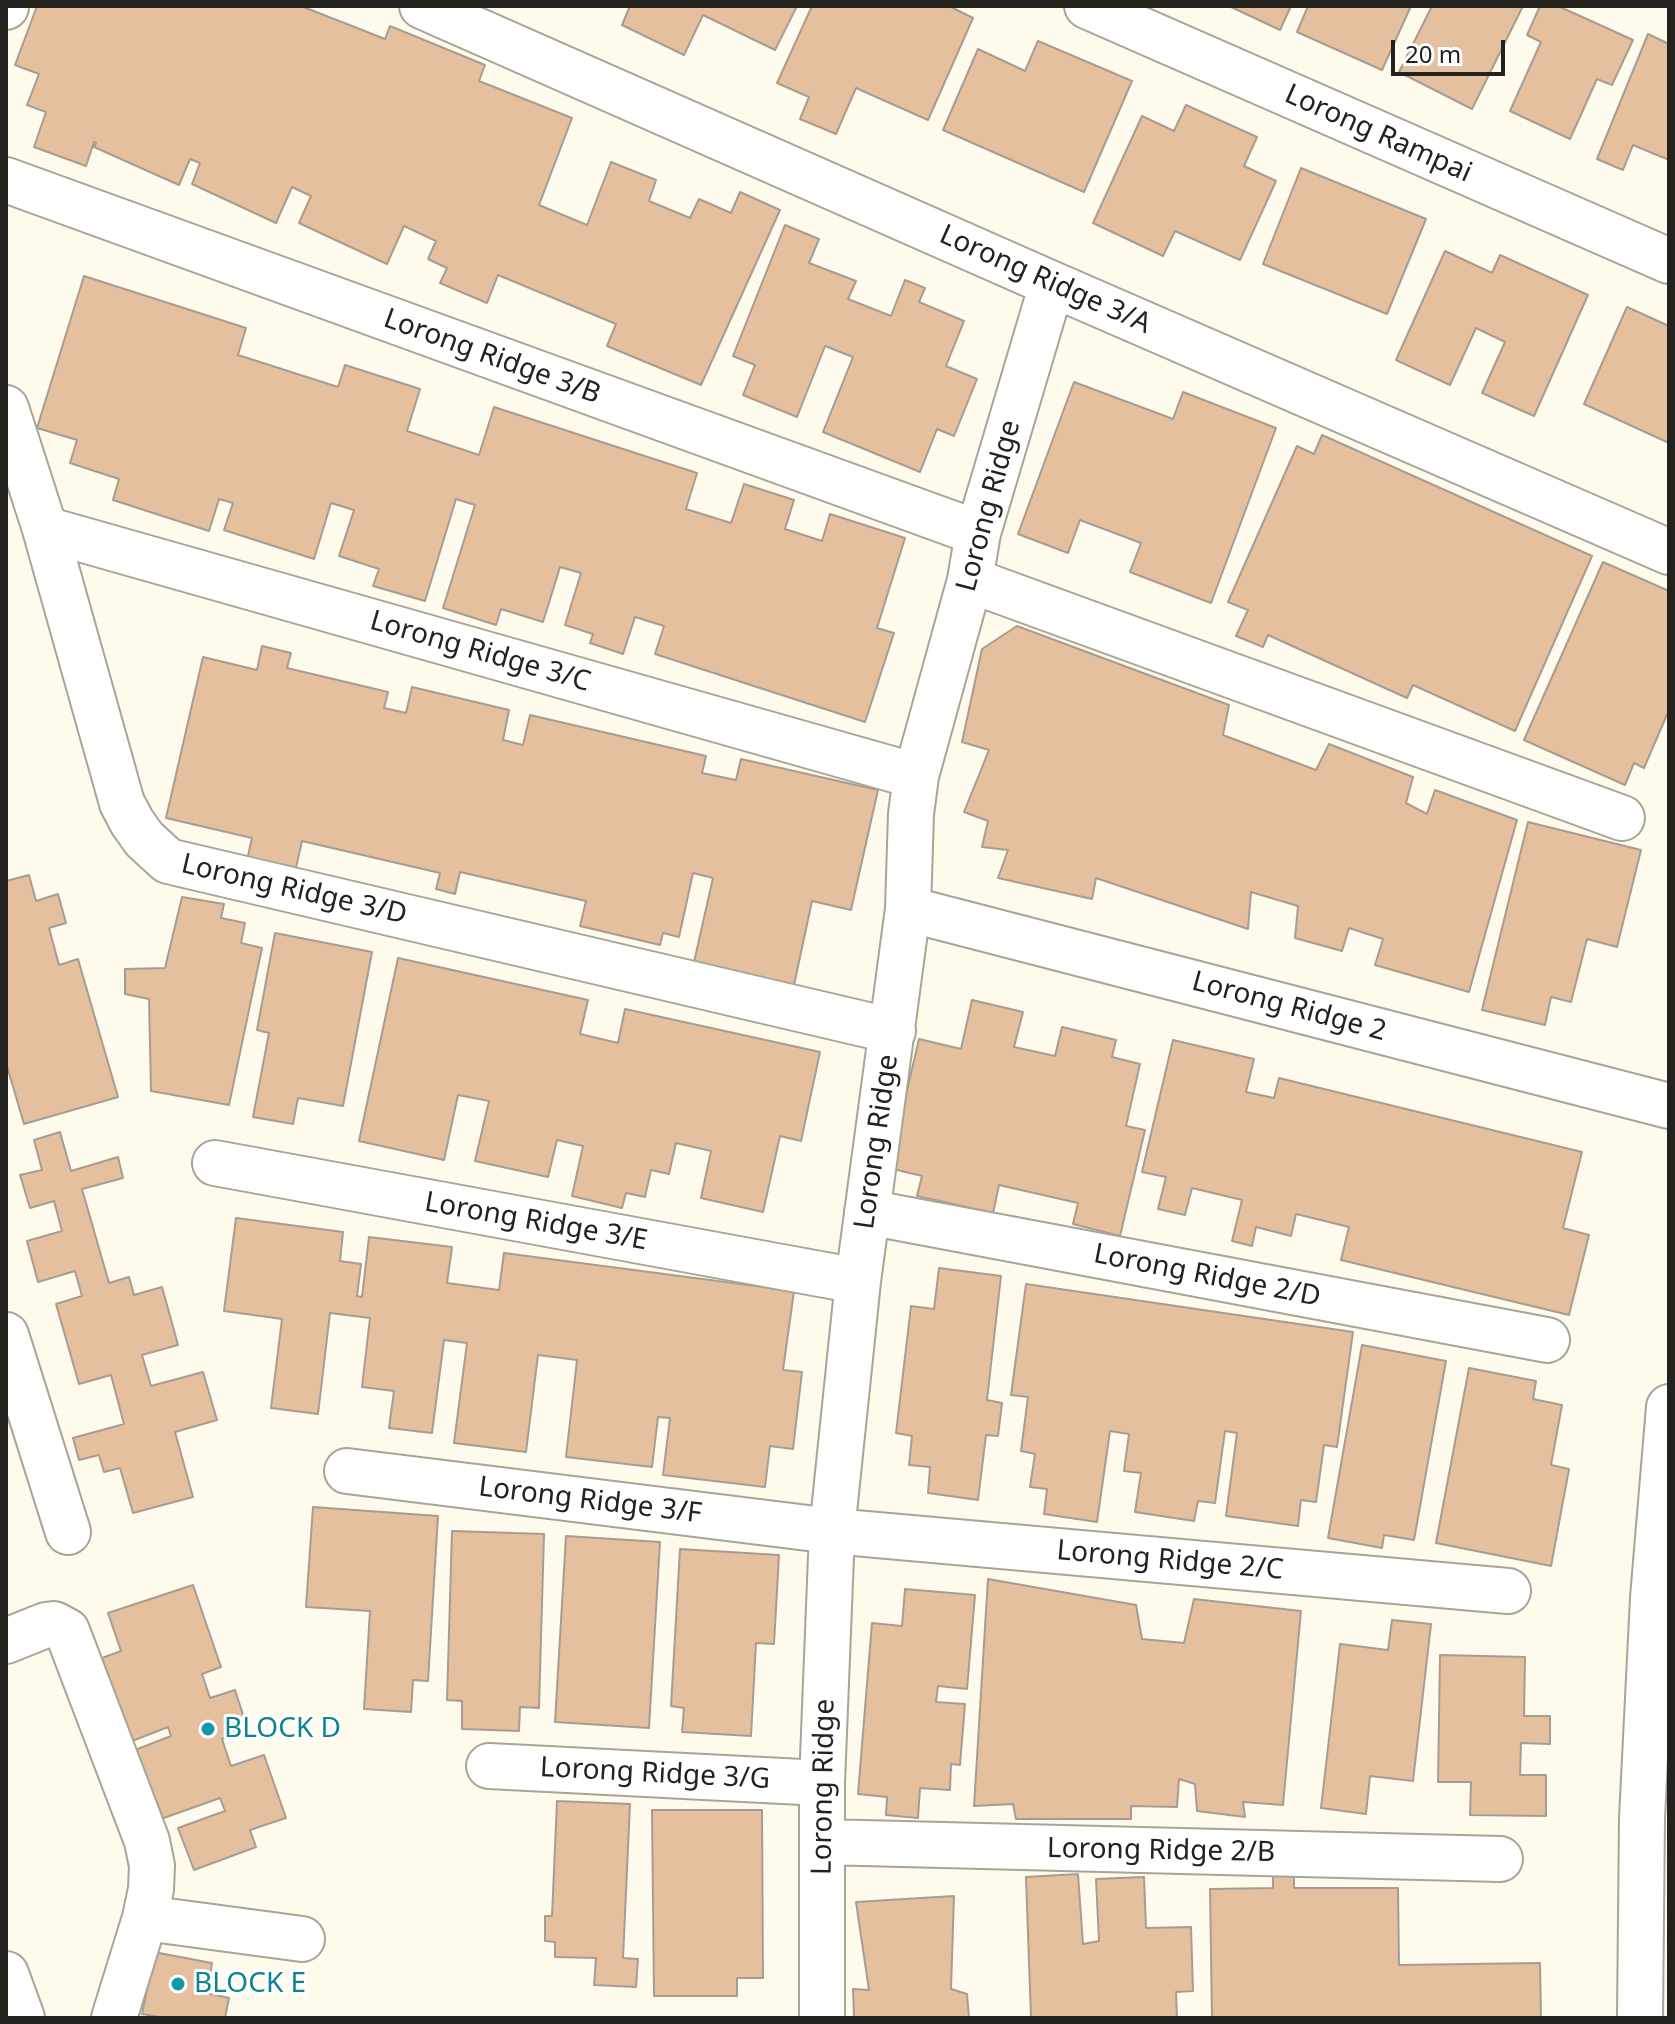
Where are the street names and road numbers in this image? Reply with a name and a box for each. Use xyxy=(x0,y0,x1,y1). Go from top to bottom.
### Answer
street label: Lorong Rampai xyxy=(1279,78,1477,190)
street label: Lorong Ridge 3/A xyxy=(934,218,1156,342)
street label: Lorong Ridge 3/B xyxy=(379,302,605,412)
street label: Lorong Ridge xyxy=(950,417,1028,595)
street label: Lorong Ridge 3/C xyxy=(366,604,594,700)
street label: Lorong Ridge 3/D xyxy=(178,848,410,932)
street label: Lorong Ridge 2 xyxy=(1188,965,1390,1049)
street label: Lorong Ridge xyxy=(848,1052,906,1232)
street label: Lorong Ridge 3/E xyxy=(422,1186,650,1258)
street label: Lorong Ridge 2/D xyxy=(1091,1238,1323,1314)
street label: Lorong Ridge 3/F xyxy=(477,1471,703,1531)
street label: Lorong Ridge 2/C xyxy=(1055,1534,1285,1588)
street label: Lorong Ridge xyxy=(806,1699,842,1875)
street label: Lorong Ridge 3/G xyxy=(539,1751,771,1797)
street label: Lorong Ridge 2/B xyxy=(1047,1832,1275,1870)

